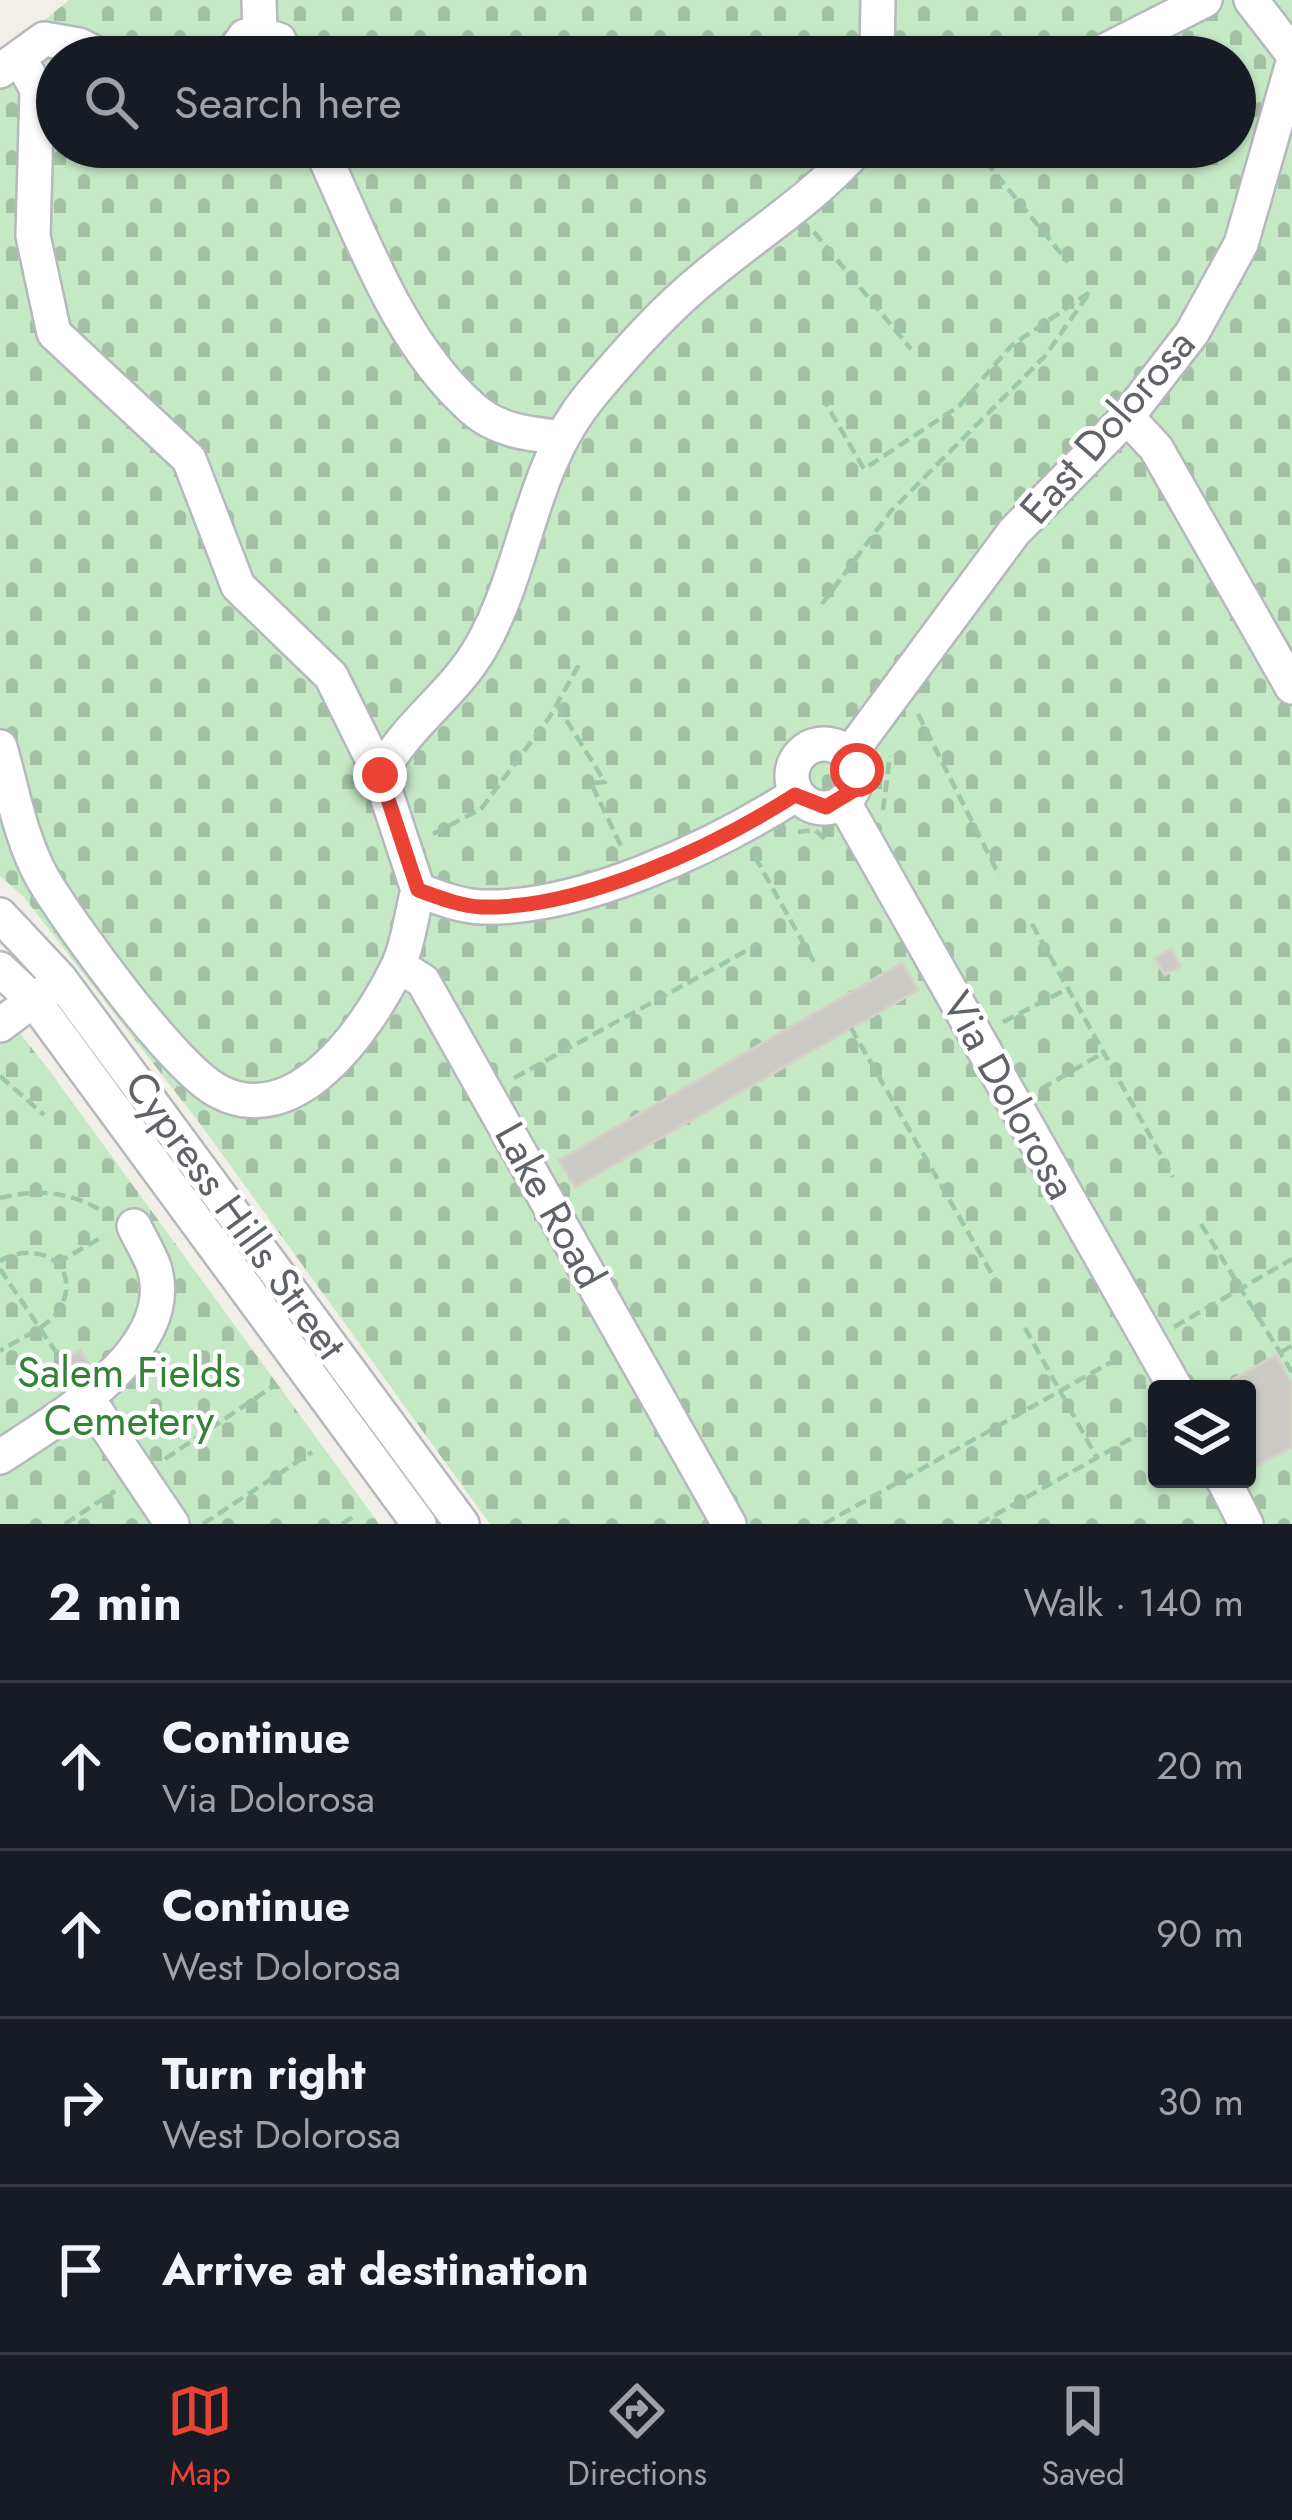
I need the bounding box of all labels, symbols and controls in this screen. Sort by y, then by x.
search box [36,36,1256,168]
icon: search [78,69,144,135]
text: Search here [174,70,402,135]
street label: East Dolorosa [1005,315,1209,537]
route start [830,743,884,797]
route end [353,748,407,802]
street label: Via Dolorosa [927,980,1092,1210]
street label: Cypress Hills Street [110,1059,361,1372]
street label: Lake Road [480,1111,621,1300]
park label: Salem Fields Cemetery [17,1342,241,1451]
map controls [1148,1380,1256,1488]
button: layers [1148,1380,1256,1488]
text: 2 min [48,1565,182,1639]
text: Walk · 140 m [1023,1574,1244,1631]
text: Continue [162,1705,350,1770]
icon: ahead [48,1733,114,1799]
text: 20 m [1156,1737,1244,1794]
text: Via Dolorosa [162,1770,375,1827]
text: Continue [162,1873,350,1938]
icon: ahead [48,1901,114,1967]
text: 90 m [1156,1905,1244,1962]
text: West Dolorosa [162,1938,401,1995]
text: Turn right [162,2041,366,2106]
icon: right [48,2069,114,2135]
text: 30 m [1157,2073,1244,2130]
text: West Dolorosa [162,2106,401,2163]
icon: arrive [48,2237,114,2303]
text: Arrive at destination [162,2237,589,2302]
tab: Map [167,2378,233,2497]
tab: Directions [567,2378,707,2497]
tab: Saved [1041,2378,1125,2497]

